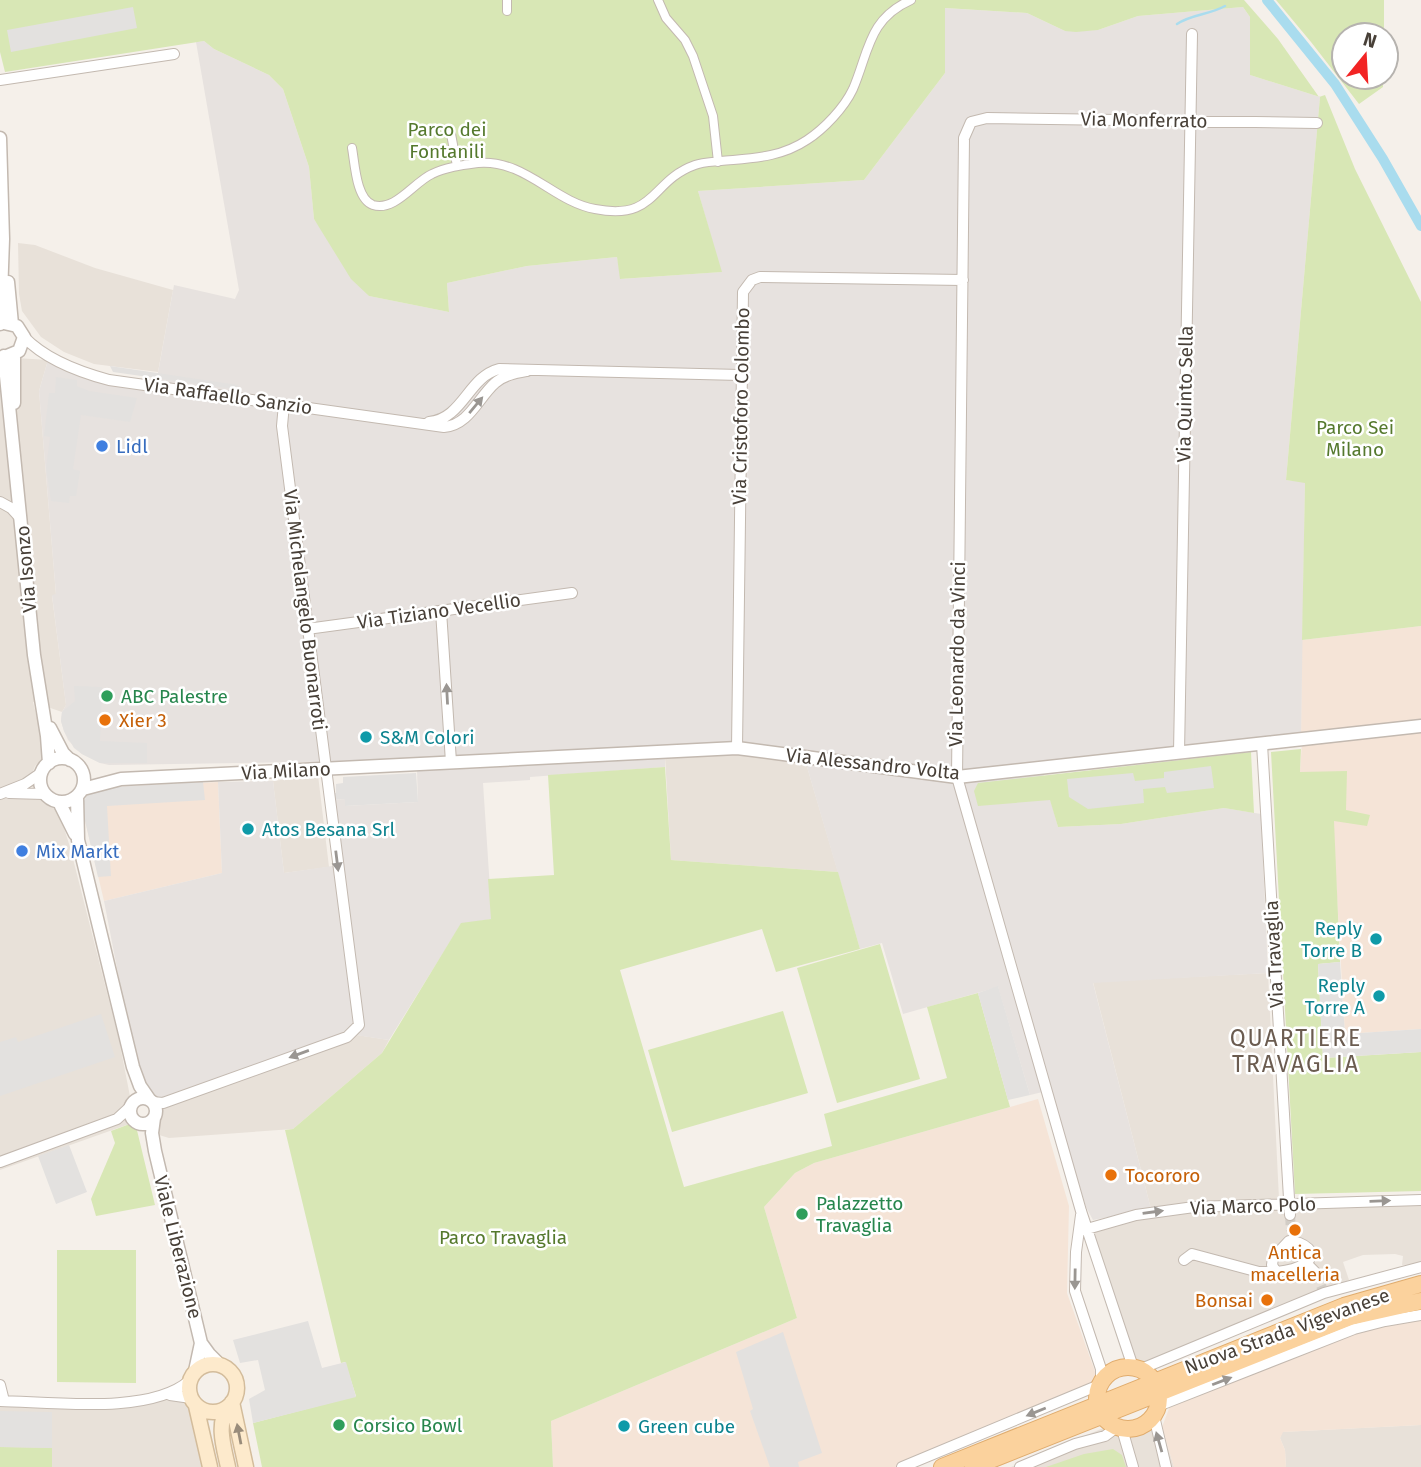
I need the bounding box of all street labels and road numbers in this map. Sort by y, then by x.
street label: Via Monferrato [1080,107,1208,133]
street label: Via Cristoforo Colombo [728,307,754,505]
street label: Via Quinto Sella [1172,325,1198,463]
street label: Via Raffaello Sanzio [142,373,314,419]
street label: Via Michelangelo Buonarroti [279,488,331,732]
street label: Via Isonzo [11,525,41,613]
street label: Via Leonardo da Vinci [944,561,970,747]
street label: Via Tiziano Vecellio [356,588,522,634]
street label: Via Alessandro Volta [785,743,961,785]
street label: Via Milano [241,757,331,785]
street label: Via Travaglia [1260,900,1288,1008]
street label: Viale Liberazione [149,1173,207,1321]
street label: Via Marco Polo [1190,1192,1316,1220]
street label: Nuova Strada Vigevanese [1181,1283,1393,1379]

